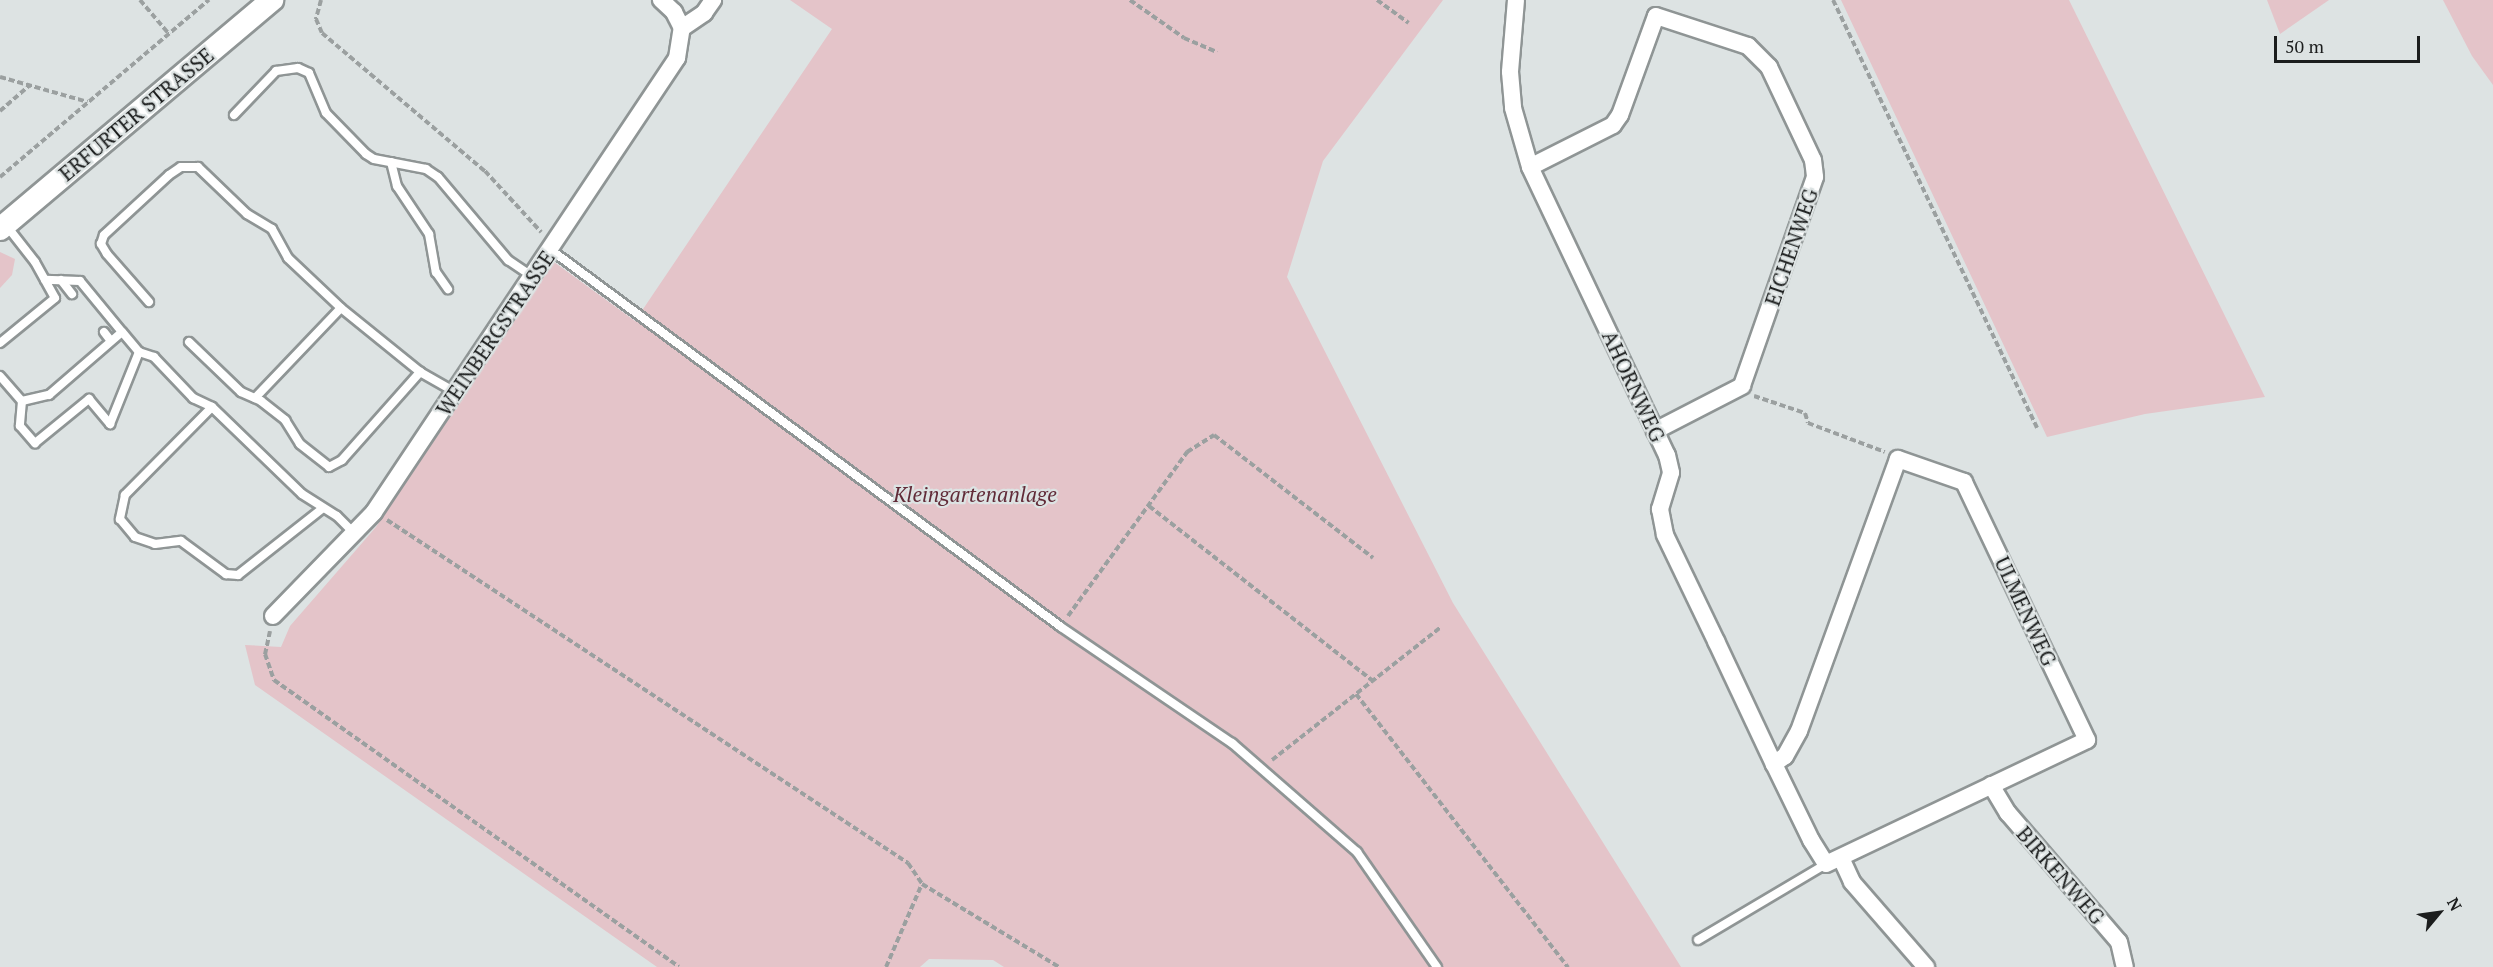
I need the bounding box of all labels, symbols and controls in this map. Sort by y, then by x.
scale bar [2277,24,2422,62]
text: 50 m [2285,34,2324,58]
street label: ERFURTER STRASSE [54,42,218,186]
street label: EICHENWEG [1759,185,1823,309]
street label: WEINBERGSTRASSE [430,246,560,420]
street label: AHORNWEG [1597,326,1671,446]
park label: Kleingartenanlage [893,481,1057,507]
street label: ULMENWEG [1990,552,2062,670]
street label: BIRKENWEG [2012,821,2110,929]
north arrow [2409,883,2469,943]
text: N [2442,894,2467,915]

